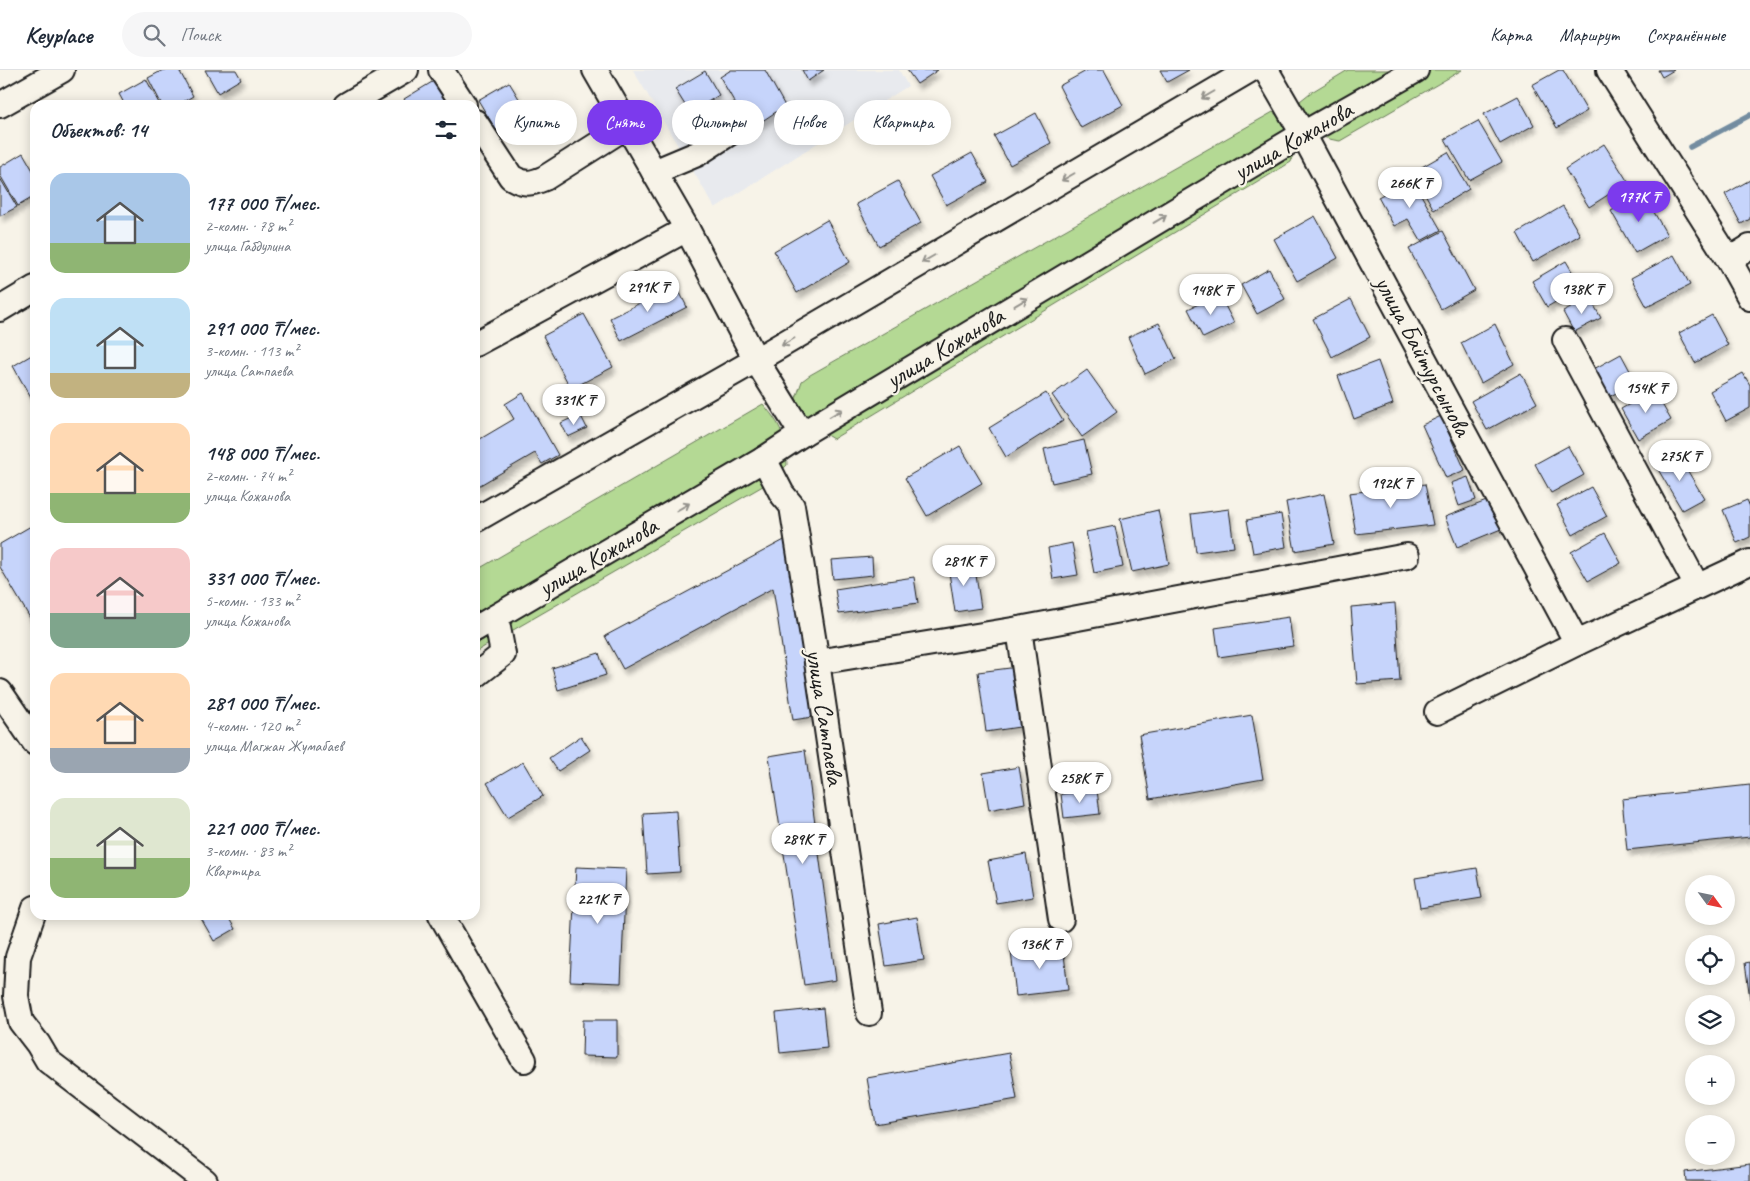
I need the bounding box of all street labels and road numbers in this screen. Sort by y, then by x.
street label: улица Кожанова [1226,93,1360,189]
street label: улица Байтурсынова [1366,269,1480,443]
street label: улица Кожанова [878,299,1012,397]
street label: улица Кожанова [531,509,665,605]
street label: улица Сатпаева [798,645,852,789]

